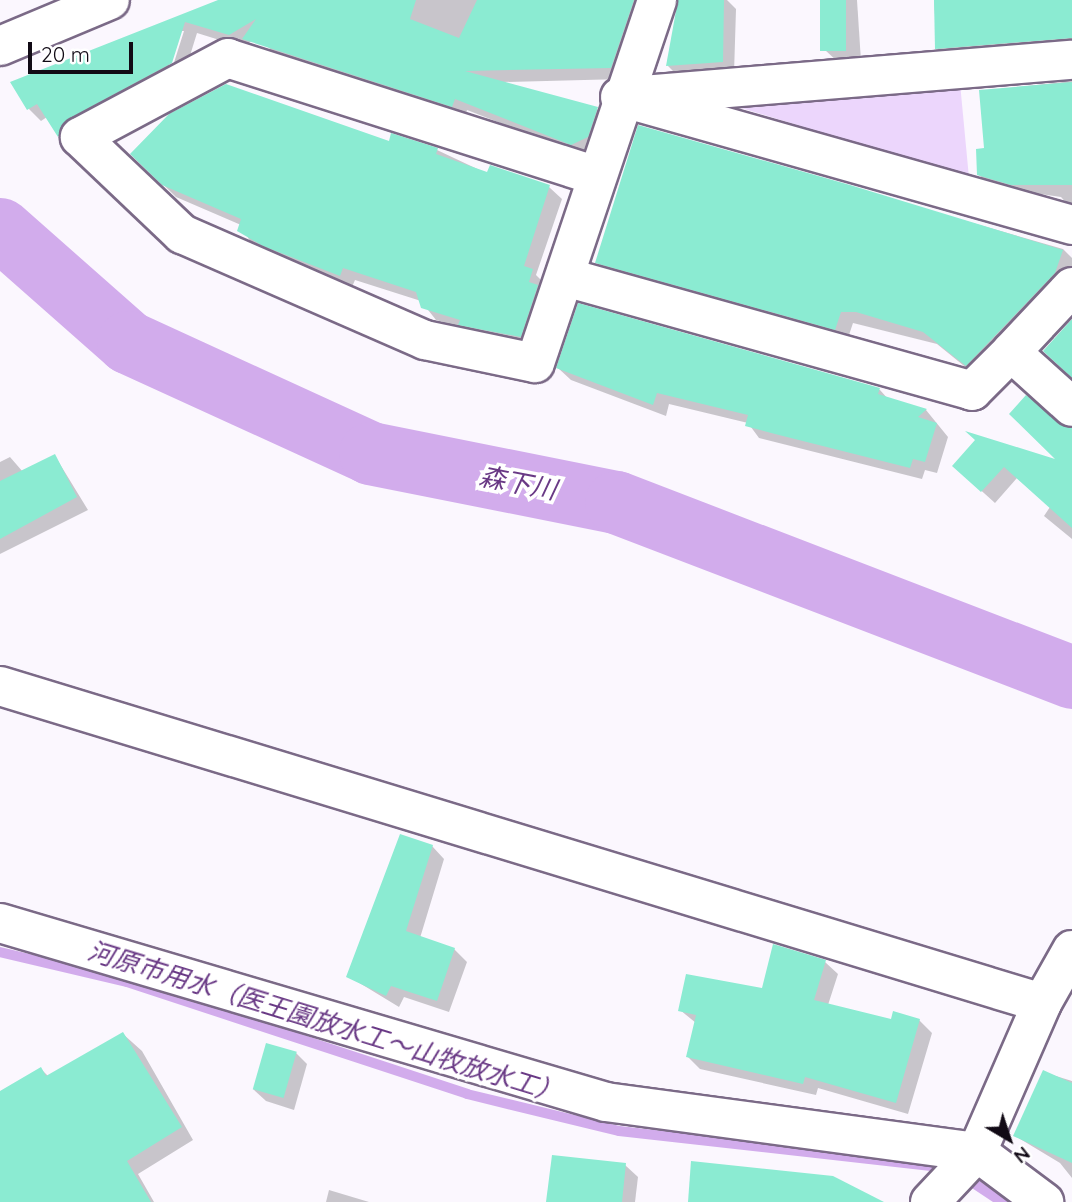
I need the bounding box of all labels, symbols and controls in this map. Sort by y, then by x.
scale bar [32,28,136,72]
text: 20 m [41,41,90,67]
water label: 森下川 [477,460,559,506]
water label: 河原市用水（医王園放水工～山牧放水工） [84,935,566,1109]
north arrow [974,1104,1044,1174]
text: N [1009,1142,1035,1169]

